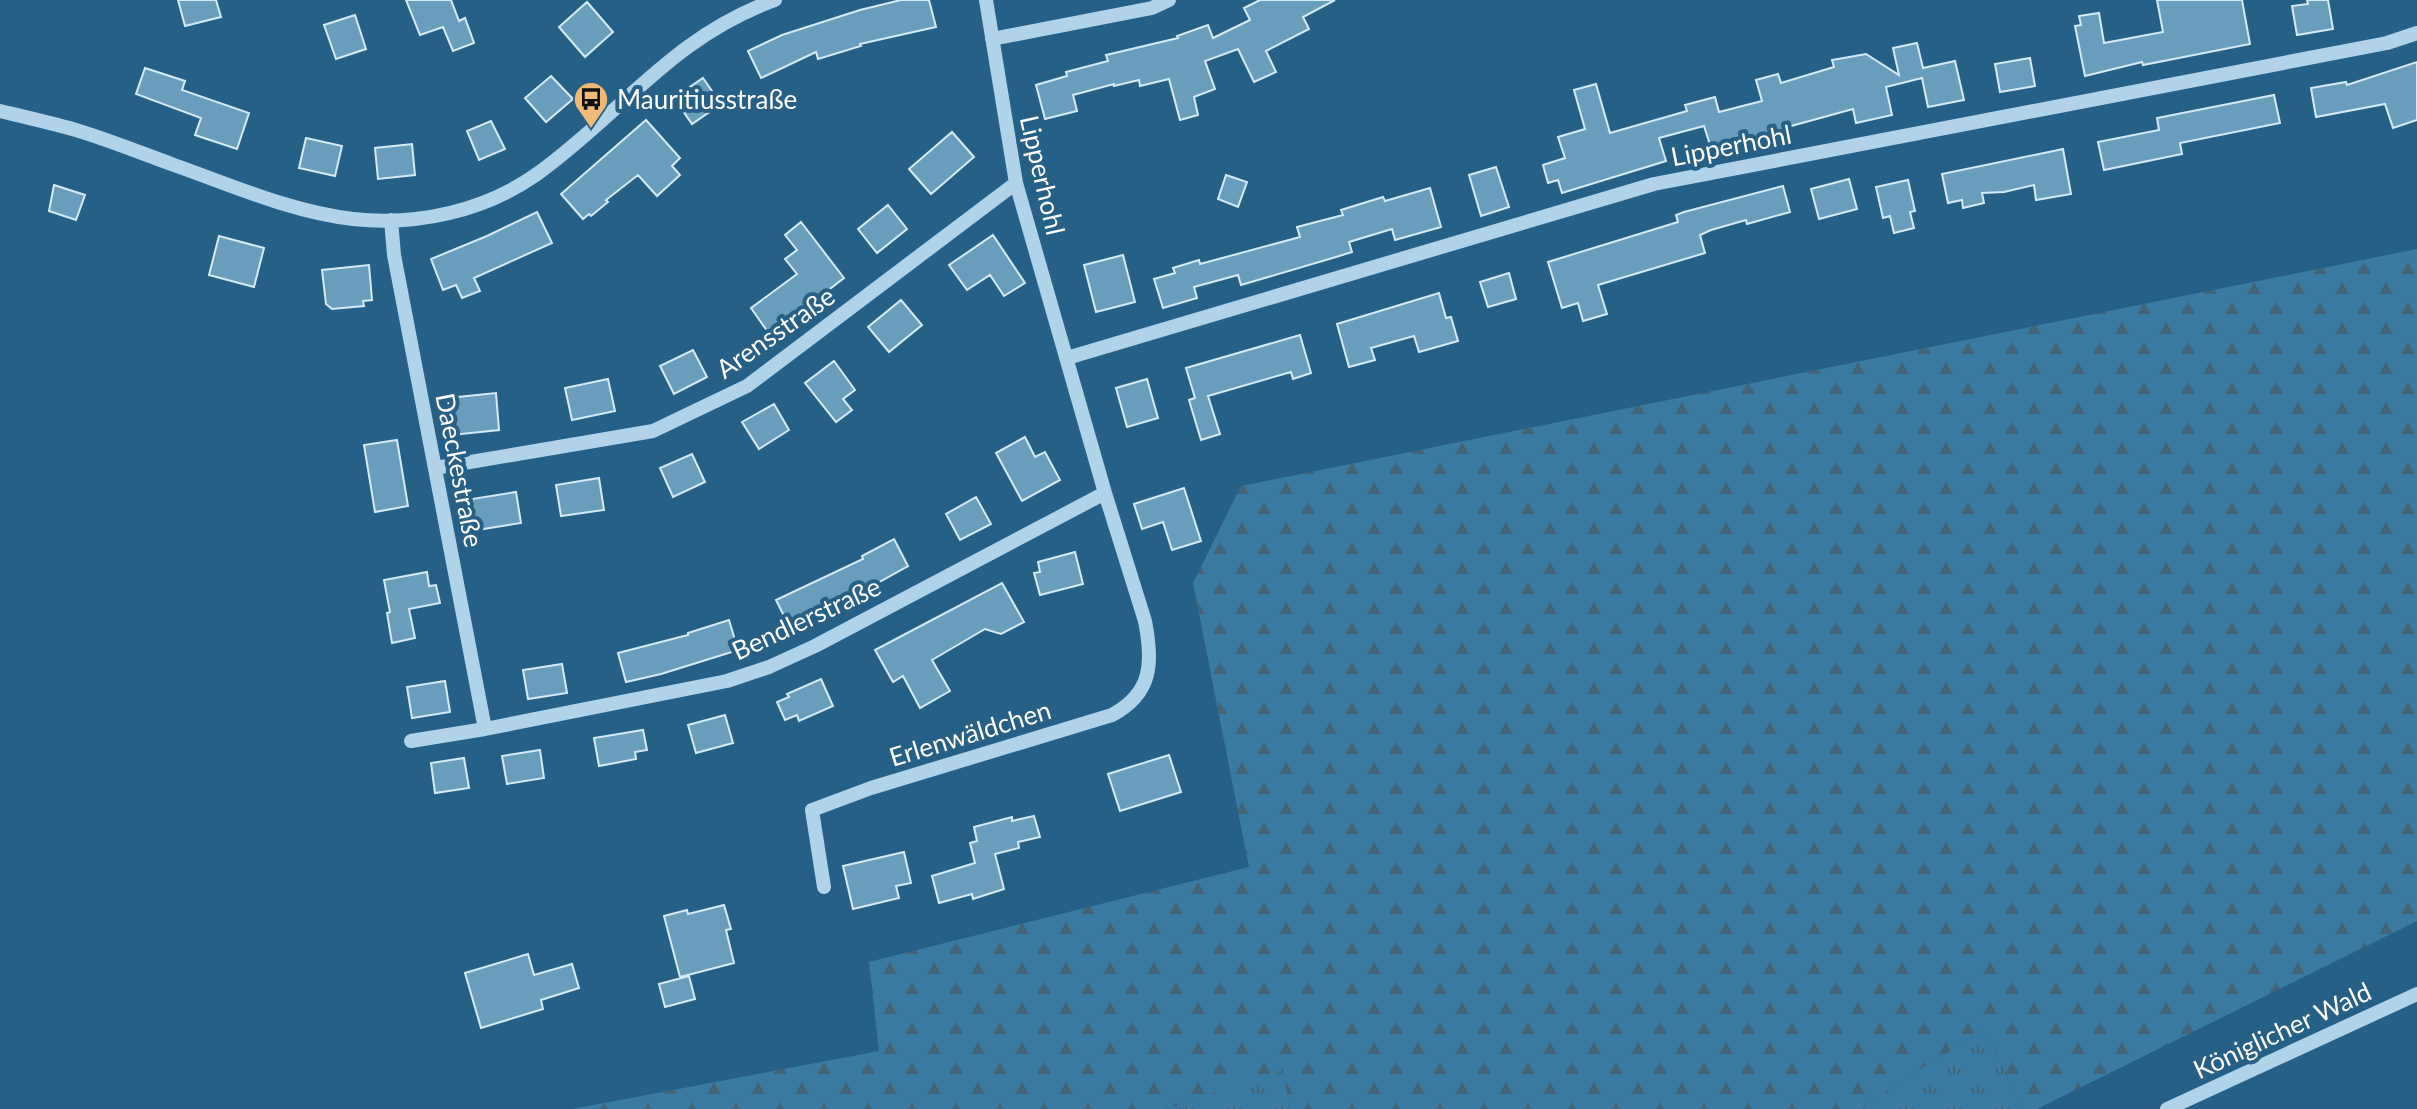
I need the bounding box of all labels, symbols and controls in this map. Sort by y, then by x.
bus stop icon: Mauritiusstraße [572,80,610,130]
place label: Mauritiusstraße [617,83,797,115]
street label: Lipperhohl [1014,112,1072,238]
street label: Lipperhohl [1668,118,1794,172]
street label: Arensstraße [709,279,841,385]
street label: Daeckestraße [429,390,491,550]
street label: Bendlerstraße [727,570,885,666]
street label: Erlenwäldchen [885,693,1055,773]
street label: Königlicher Wald [2188,975,2376,1085]

